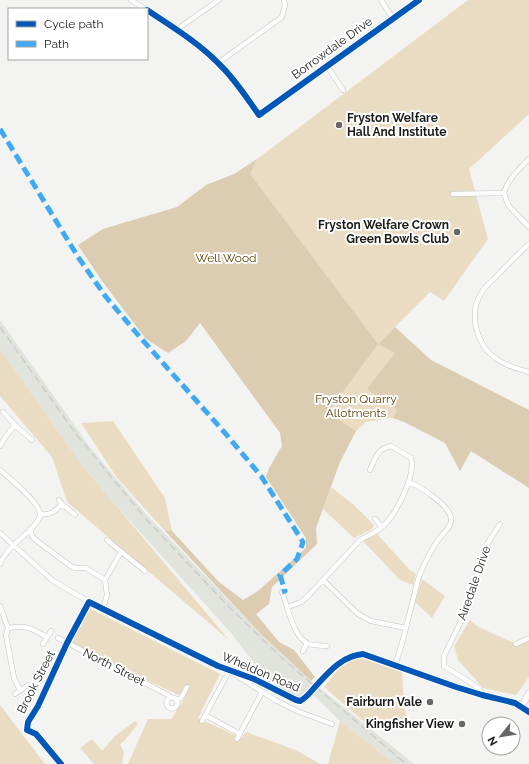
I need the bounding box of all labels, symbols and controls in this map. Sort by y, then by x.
legend [8,8,148,60]
street label: Borrowdale Drive [289,14,375,82]
text: Cycle path [44,17,103,31]
text: Path [44,37,69,51]
place label: Fryston Welfare Hall And Institute [347,111,446,139]
marker: Fryston Welfare Hall And Institute [334,120,344,130]
place label: Fryston Welfare Crown Green Bowls Club [318,218,449,246]
marker: Fryston Welfare Crown Green Bowls Club [452,227,462,237]
park label: Well Wood [195,251,257,265]
park label: Fryston Quarry Allotments [315,392,397,420]
street label: Airedale Drive [455,544,493,622]
street label: North Street [81,645,147,689]
street label: Brook Street [14,648,58,716]
street label: Wheldon Road [220,649,302,695]
place label: Fairburn Vale [346,695,422,709]
marker: Fairburn Vale [425,697,435,707]
north arrow [481,716,521,756]
place label: Kingfisher View [366,717,455,731]
marker: Kingfisher View [457,719,467,729]
text: N [485,734,501,748]

